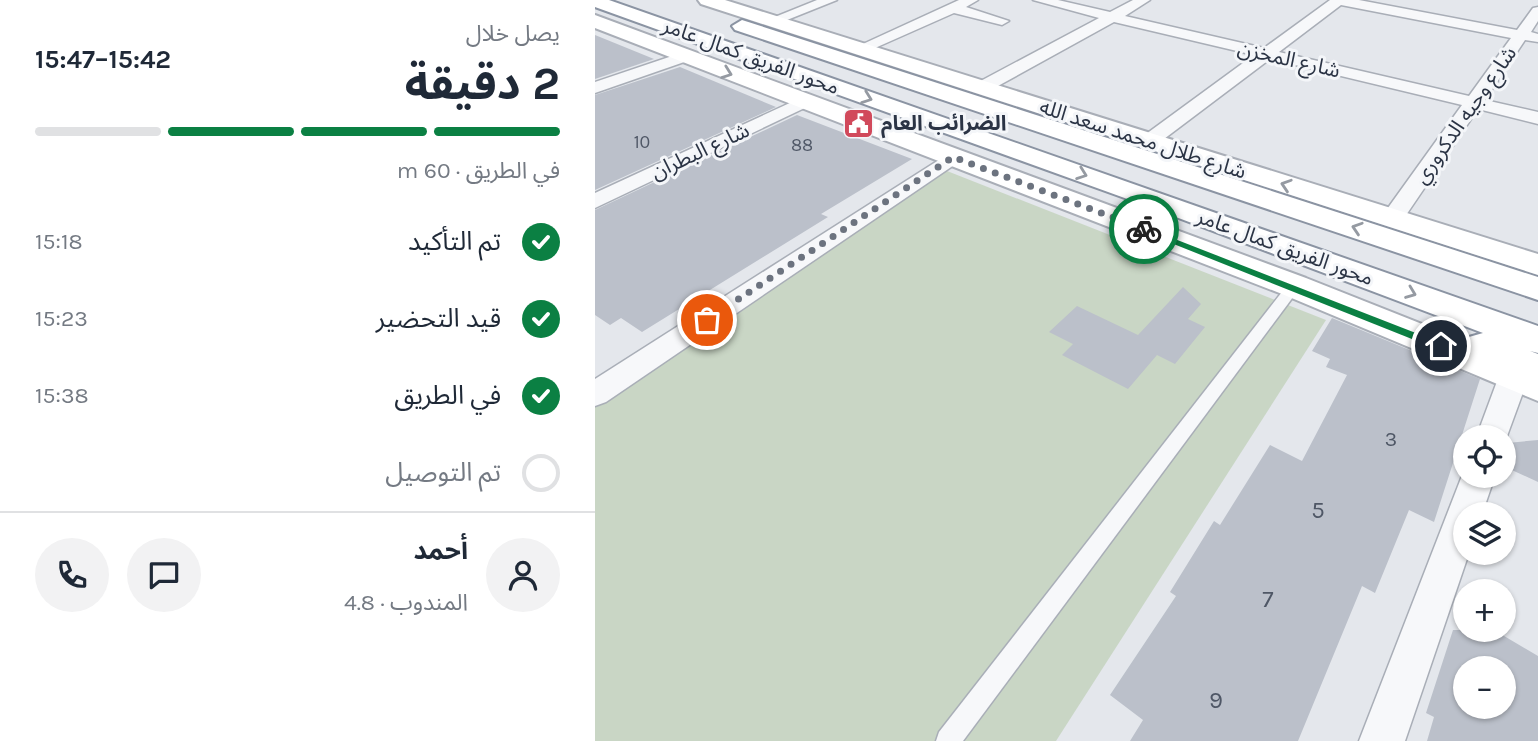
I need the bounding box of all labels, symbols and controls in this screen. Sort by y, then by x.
street label: محور الفريق كمال عامر [658,13,843,100]
text: يصل خلال [466,20,560,47]
street label: شارع المخزن [1235,36,1343,85]
street label: شارع وجيه الدكروري [1409,42,1525,191]
text: 15:42–15:47 [35,44,171,75]
text: 2 دقيقة [405,57,560,111]
one-way arrow [721,64,733,78]
one-way arrow [861,90,873,104]
street label: شارع طلال محمد سعد الله [1036,94,1249,187]
public building icon: الضرائب العام [841,106,875,140]
place label: الضرائب العام [881,111,1006,139]
street label: شارع البطران [647,118,754,187]
house number: 10 [634,131,650,153]
house number: 88 [791,134,813,156]
text: في الطريق · 60 m [397,157,560,184]
one-way arrow [1075,166,1087,180]
one-way arrow [1281,179,1293,193]
courier [1109,194,1179,264]
street label: محور الفريق كمال عامر [1192,204,1377,291]
icon: bike [1125,210,1163,248]
one-way arrow [1352,222,1364,236]
icon: check [522,223,560,261]
text: تم التأكيد [408,226,501,257]
text: 15:18 [35,228,83,255]
one-way arrow [1404,284,1416,298]
pin [677,290,737,350]
icon: check [522,300,560,338]
icon: bag [688,301,726,339]
text: قيد التحضير [376,303,501,334]
text: 15:23 [35,305,88,332]
pin [1411,316,1471,376]
icon: home [1422,327,1460,365]
icon: check [522,377,560,415]
text: في الطريق [394,380,501,411]
text: 15:38 [35,382,89,409]
map controls [1453,425,1516,719]
button: locate [1453,425,1516,488]
house number: 3 [1385,427,1397,451]
text: تم التوصيل [385,457,501,488]
house number: 5 [1311,496,1325,524]
button: layers [1453,502,1516,565]
text: أحمد [414,535,468,566]
button: phone [35,538,109,612]
button: chat [127,538,201,612]
button: person [486,538,560,612]
button: + [1453,579,1516,642]
house number: 7 [1262,585,1274,613]
text: المندوب · 4.8 [344,589,468,616]
button: − [1453,656,1516,719]
house number: 9 [1209,686,1223,714]

